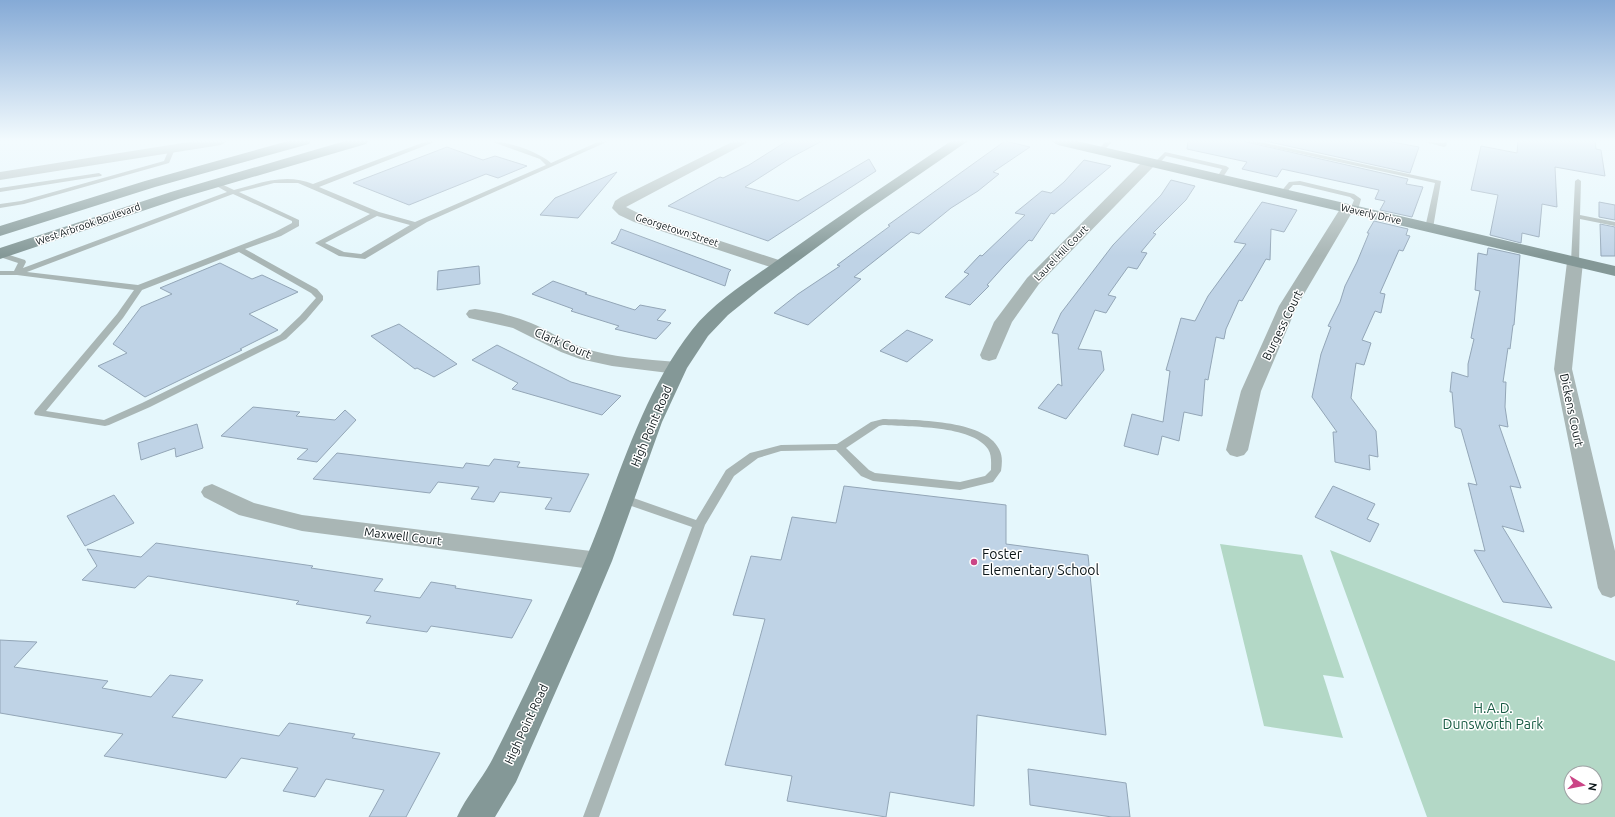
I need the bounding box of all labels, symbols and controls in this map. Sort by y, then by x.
street label: West Arbrook Boulevard [34,201,142,247]
street label: Waverly Drive [1340,202,1402,226]
street label: Georgetown Street [634,211,720,249]
street label: Laurel Hill Court [1032,223,1090,283]
street label: Burgess Court [1259,288,1305,362]
street label: Clark Court [533,325,594,361]
street label: Dickens Court [1558,372,1586,448]
street label: High Point Road [628,384,674,468]
street label: Maxwell Court [363,525,443,547]
place label: Foster Elementary School [982,546,1100,578]
marker: Foster Elementary School [969,557,979,567]
street label: High Point Road [502,682,550,766]
park label: H.A.D. Dunsworth Park [1443,700,1543,732]
north arrow [1563,765,1603,805]
text: N [1586,782,1599,792]

